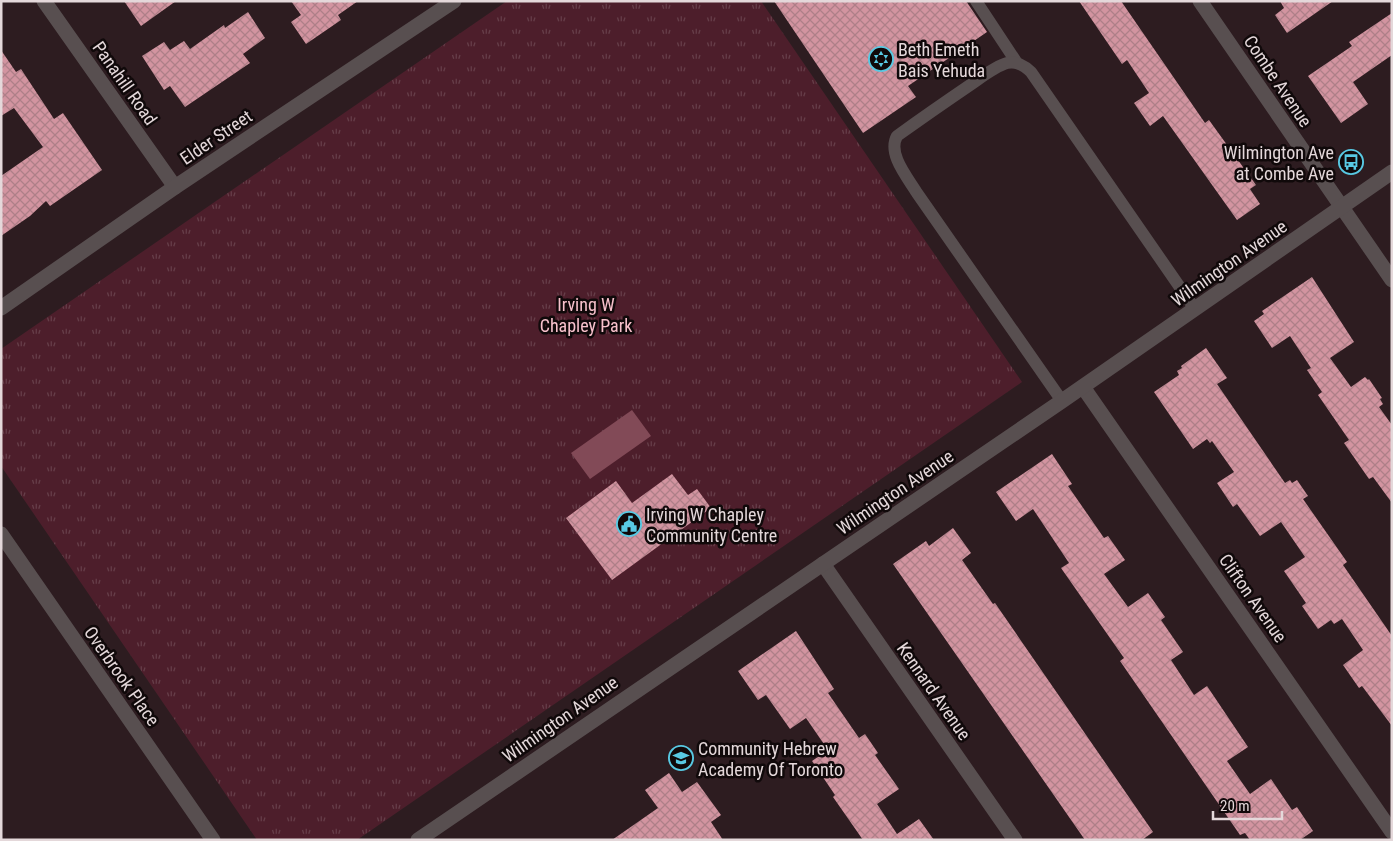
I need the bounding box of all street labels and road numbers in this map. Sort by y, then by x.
street label: Combe Avenue [1240,31,1316,131]
street label: Panahill Road [89,37,161,129]
street label: Elder Street [176,105,256,169]
street label: Wilmington Avenue [1167,215,1291,311]
street label: Wilmington Avenue [833,445,957,539]
street label: Clifton Avenue [1215,550,1291,646]
street label: Overbrook Place [80,622,164,730]
street label: Kennard Avenue [893,638,975,744]
street label: Wilmington Avenue [498,671,622,767]

